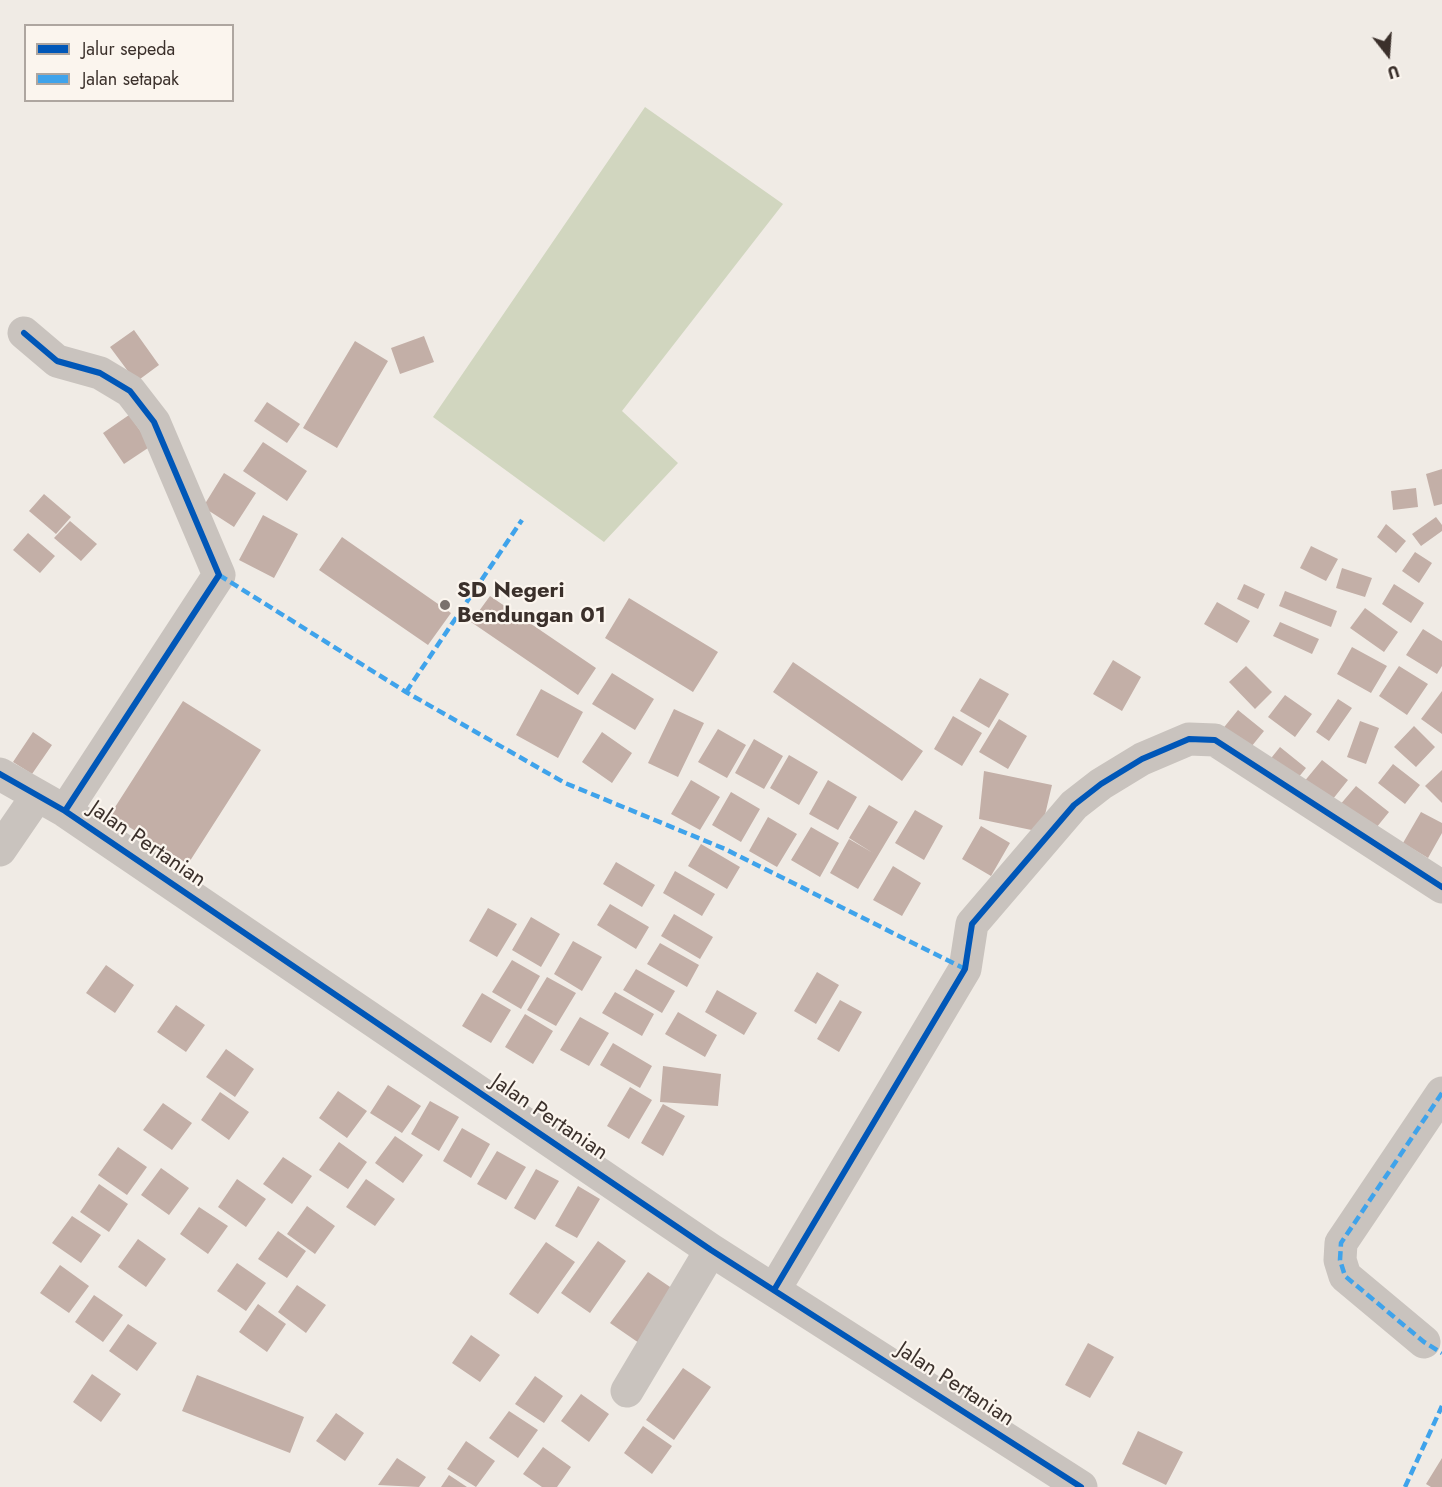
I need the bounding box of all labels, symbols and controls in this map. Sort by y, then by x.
legend [24,24,234,102]
north arrow [1358,24,1418,84]
text: Jalur sepeda [82,36,175,62]
text: U [1385,59,1402,84]
text: Jalan setapak [82,66,179,92]
place label: SD Negeri Bendungan 01 [457,579,606,630]
marker: SD Negeri Bendungan 01 [438,598,452,612]
street label: Jalan Pertanian [84,796,210,894]
street label: Jalan Pertanian [486,1069,612,1167]
street label: Jalan Pertanian [891,1337,1019,1433]

